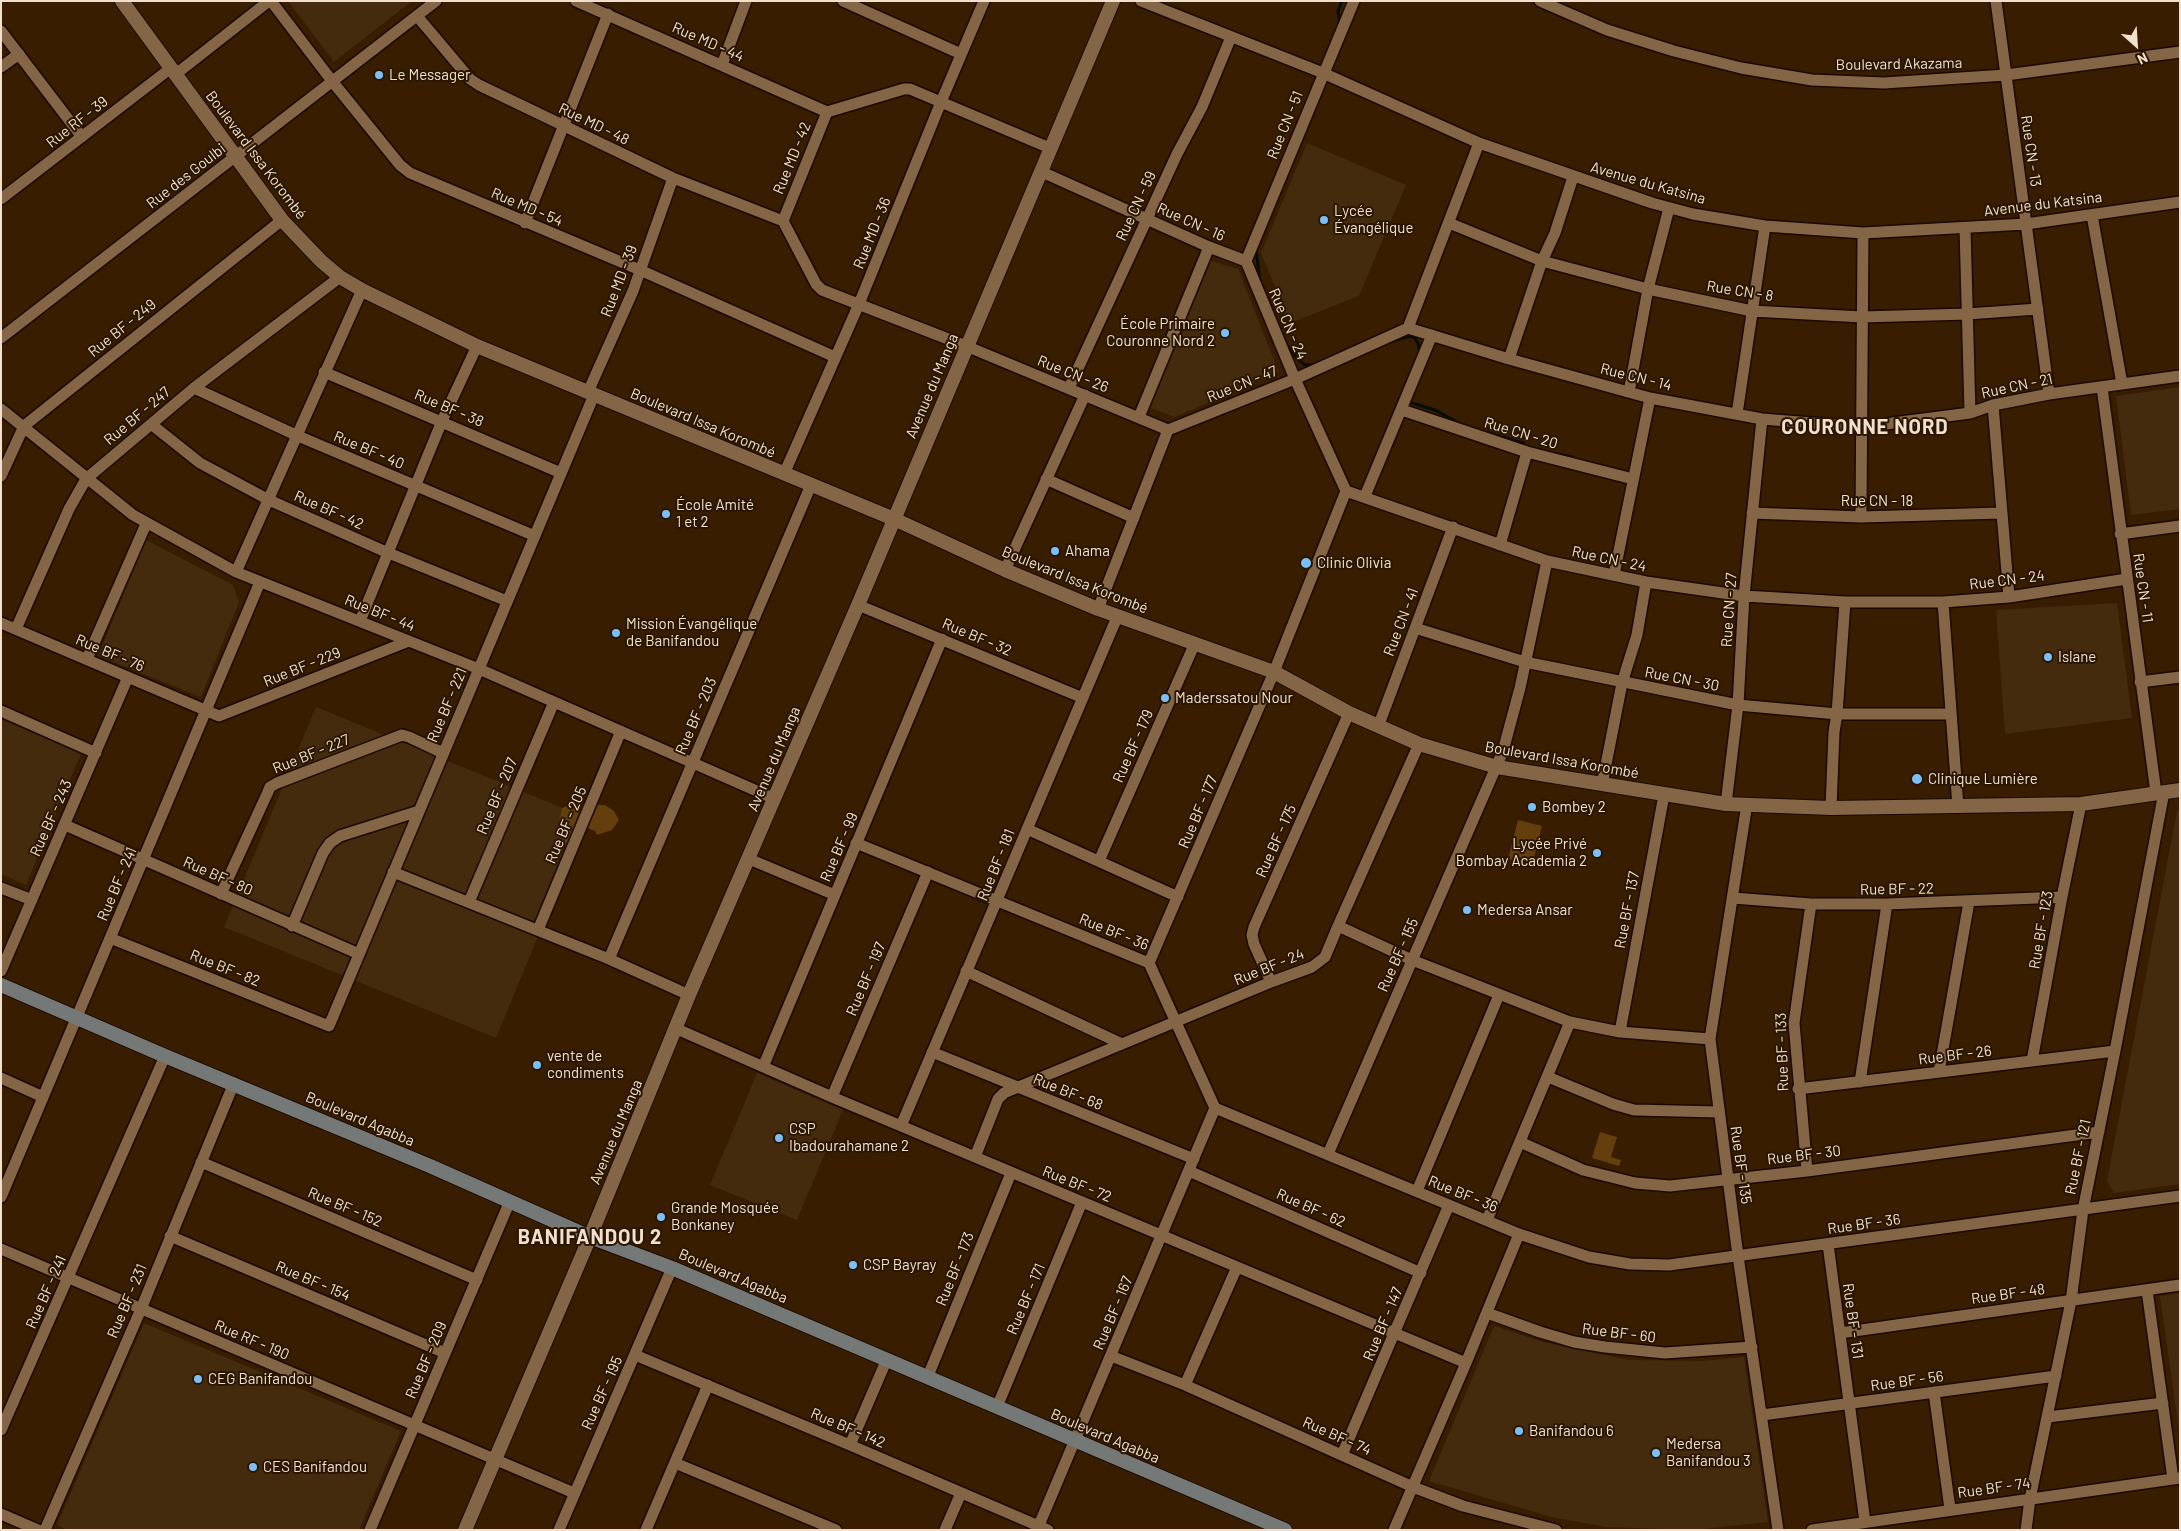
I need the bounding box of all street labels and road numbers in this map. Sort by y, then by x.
street label: Rue MD - 44 [669,18,747,66]
street label: Boulevard Akazama [1836,54,1962,74]
street label: Boulevard Issa Korombé [202,87,310,223]
street label: Rue CN - 51 [1263,88,1307,162]
street label: Rue RF - 39 [43,92,111,152]
street label: Rue MD - 48 [556,99,632,149]
street label: Rue CN - 13 [2017,114,2045,188]
street label: Rue MD - 42 [769,119,815,197]
street label: Rue des Goulbi [143,140,229,212]
street label: Avenue du Katsina [1588,158,1708,208]
street label: Rue CN - 59 [1112,168,1160,244]
street label: Rue MD - 54 [488,184,566,230]
street label: Avenue du Katsina [1983,188,2103,220]
street label: Rue MD - 36 [850,195,894,271]
street label: Rue CN - 16 [1154,199,1228,245]
street label: Rue MD - 39 [597,242,641,320]
street label: Rue CN - 8 [1705,277,1775,305]
street label: Rue CN - 24 [1265,286,1311,362]
street label: Rue BF - 249 [84,295,160,361]
street label: Avenue du Manga [902,331,962,441]
street label: Rue CN - 26 [1035,352,1111,396]
street label: Rue CN - 14 [1598,359,1674,395]
street label: Rue CN - 47 [1204,362,1280,406]
street label: Rue CN - 21 [1980,370,2054,402]
street label: Rue BF - 247 [100,383,174,449]
street label: Boulevard Issa Korombé [628,384,778,462]
street label: Rue BF - 38 [412,385,486,431]
street label: Rue CN - 20 [1482,413,1560,453]
street label: Rue BF - 40 [331,427,407,473]
street label: Rue BF - 42 [291,487,367,533]
street label: Rue CN - 18 [1841,492,1913,510]
street label: Boulevard Issa Korombé [999,542,1151,618]
street label: Rue CN - 24 [1570,542,1648,576]
street label: Rue CN - 11 [2129,552,2157,624]
street label: Rue CN - 24 [1968,566,2046,594]
street label: Rue CN - 27 [1717,572,1741,648]
street label: Rue CN - 41 [1380,585,1422,659]
street label: Rue BF - 44 [342,591,418,635]
street label: Rue BF - 32 [940,614,1014,660]
street label: Rue BF - 76 [73,630,147,676]
street label: Rue BF - 229 [261,643,343,691]
street label: Rue CN - 30 [1643,663,1721,695]
street label: Rue BF - 221 [423,665,471,745]
street label: Rue BF - 203 [672,675,720,757]
street label: Avenue du Manga [744,704,804,814]
street label: Rue BF - 179 [1109,707,1157,785]
street label: Rue BF - 227 [270,730,352,778]
street label: Boulevard Issa Korombé [1484,738,1640,782]
street label: Rue BF - 207 [473,755,521,837]
street label: Rue BF - 177 [1175,773,1221,851]
street label: Rue BF - 243 [26,777,76,859]
street label: Rue BF - 205 [542,784,590,866]
street label: Rue BF - 175 [1252,802,1300,880]
street label: Rue BF - 99 [816,810,862,884]
street label: Rue BF - 181 [973,826,1019,904]
street label: Rue BF - 241 [93,844,141,924]
street label: Rue BF - 80 [180,853,256,899]
street label: Rue BF - 137 [1611,870,1643,950]
street label: Rue BF - 22 [1860,879,1934,899]
street label: Rue BF - 123 [2025,890,2057,970]
street label: Rue BF - 36 [1077,910,1151,954]
street label: Rue BF - 155 [1374,915,1422,995]
street label: Rue BF - 197 [842,939,890,1019]
street label: Rue BF - 24 [1231,945,1307,989]
street label: Rue BF - 82 [187,946,263,990]
street label: Rue BF - 133 [1772,1012,1792,1092]
street label: Rue BF - 26 [1917,1042,1993,1068]
street label: Rue BF - 68 [1031,1070,1105,1114]
street label: Avenue du Manga [586,1077,646,1187]
street label: Boulevard Agabba [303,1088,417,1150]
street label: Rue BF - 121 [2061,1118,2095,1196]
street label: Rue BF - 135 [1727,1125,1755,1205]
street label: Rue BF - 30 [1766,1142,1842,1168]
street label: Rue BF - 72 [1040,1162,1114,1206]
street label: Rue BF - 36 [1426,1172,1500,1216]
street label: Rue BF - 152 [305,1183,385,1231]
street label: Rue BF - 62 [1274,1185,1348,1231]
street label: Rue BF - 36 [1826,1210,1902,1238]
street label: Rue BF - 173 [932,1229,978,1309]
street label: Boulevard Agabba [676,1245,790,1307]
street label: Rue BF - 241 [22,1253,70,1331]
street label: Rue BF - 154 [273,1257,353,1305]
street label: Rue BF - 231 [103,1261,151,1341]
street label: Rue BF - 171 [1003,1261,1049,1337]
street label: Rue BF - 167 [1089,1274,1137,1352]
street label: Rue BF - 48 [1970,1280,2046,1308]
street label: Rue BF - 131 [1839,1282,1867,1360]
street label: Rue BF - 147 [1359,1284,1407,1364]
street label: Rue RF - 190 [212,1316,292,1364]
street label: Rue BF - 209 [402,1319,450,1401]
street label: Rue BF - 60 [1581,1320,1657,1346]
street label: Rue BF - 195 [578,1353,626,1433]
street label: Rue BF - 56 [1869,1367,1945,1395]
street label: Rue BF - 142 [808,1404,888,1452]
street label: Boulevard Agabba [1048,1405,1162,1467]
street label: Rue BF - 74 [1300,1413,1374,1459]
street label: Rue BF - 74 [1956,1474,2032,1502]

